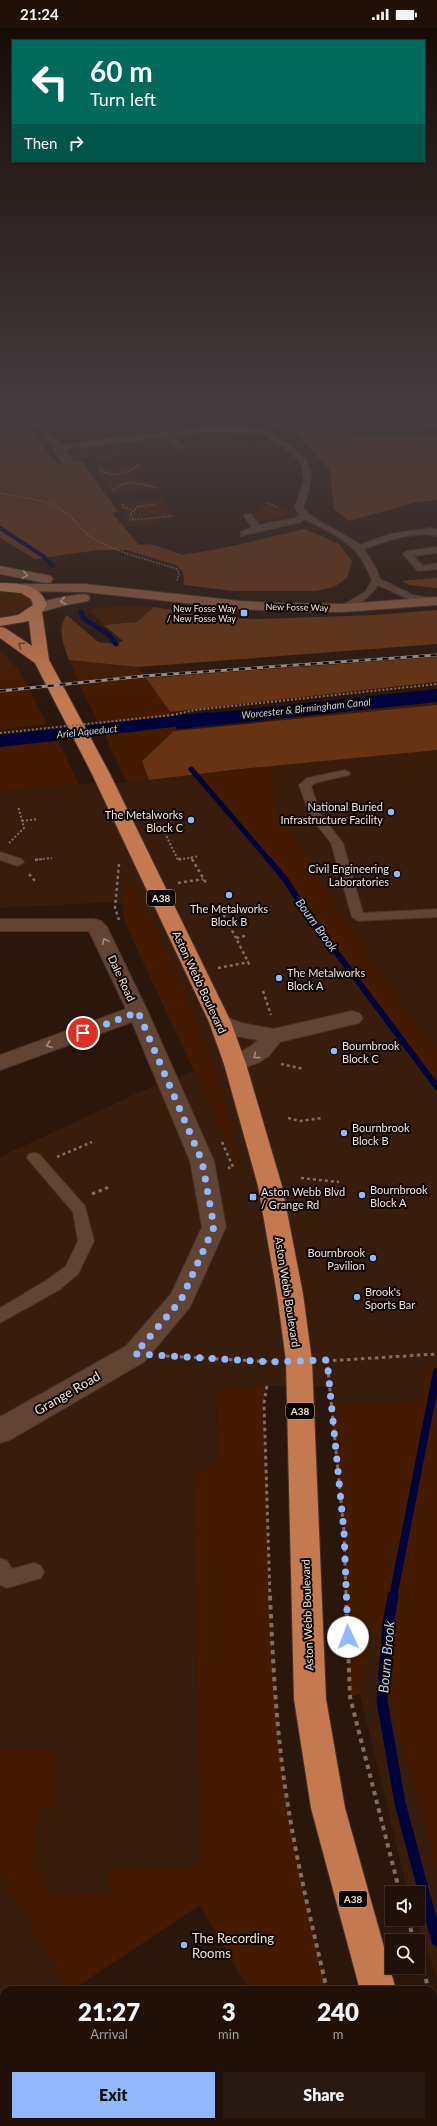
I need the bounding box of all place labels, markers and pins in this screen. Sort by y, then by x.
place label: New Fosse Way / New Fosse Way [167,603,236,624]
marker: New Fosse Way / New Fosse Way [239,608,249,618]
place label: National Buried Infrastructure Facility [280,800,383,826]
marker: National Buried Infrastructure Facility [386,807,396,817]
place label: The Metalworks Block C [105,808,184,834]
marker: The Metalworks Block C [186,815,196,825]
place label: Civil Engineering Laboratories [308,862,389,888]
marker: Civil Engineering Laboratories [392,869,402,879]
marker: The Metalworks Block B [224,890,234,900]
place label: The Metalworks Block B [190,902,268,928]
place label: The Metalworks Block A [287,966,365,992]
marker: The Metalworks Block A [274,973,284,983]
pin [66,1016,100,1050]
place label: Bournbrook Block C [342,1039,400,1065]
marker: Bournbrook Block C [329,1046,339,1056]
place label: Bournbrook Block B [352,1121,410,1147]
marker: Bournbrook Block B [339,1128,349,1138]
place label: Bournbrook Block A [370,1183,428,1209]
place label: Aston Webb Blvd / Grange Rd [261,1185,345,1211]
marker: Bournbrook Block A [357,1190,367,1200]
marker: Aston Webb Blvd / Grange Rd [248,1192,258,1202]
place label: Bournbrook Pavilion [307,1246,365,1272]
marker: Bournbrook Pavilion [368,1253,378,1263]
place label: Brook's Sports Bar [365,1285,415,1311]
marker: Brook's Sports Bar [352,1292,362,1302]
place label: The Recording Rooms [192,1930,274,1961]
marker: The Recording Rooms [179,1940,189,1950]

